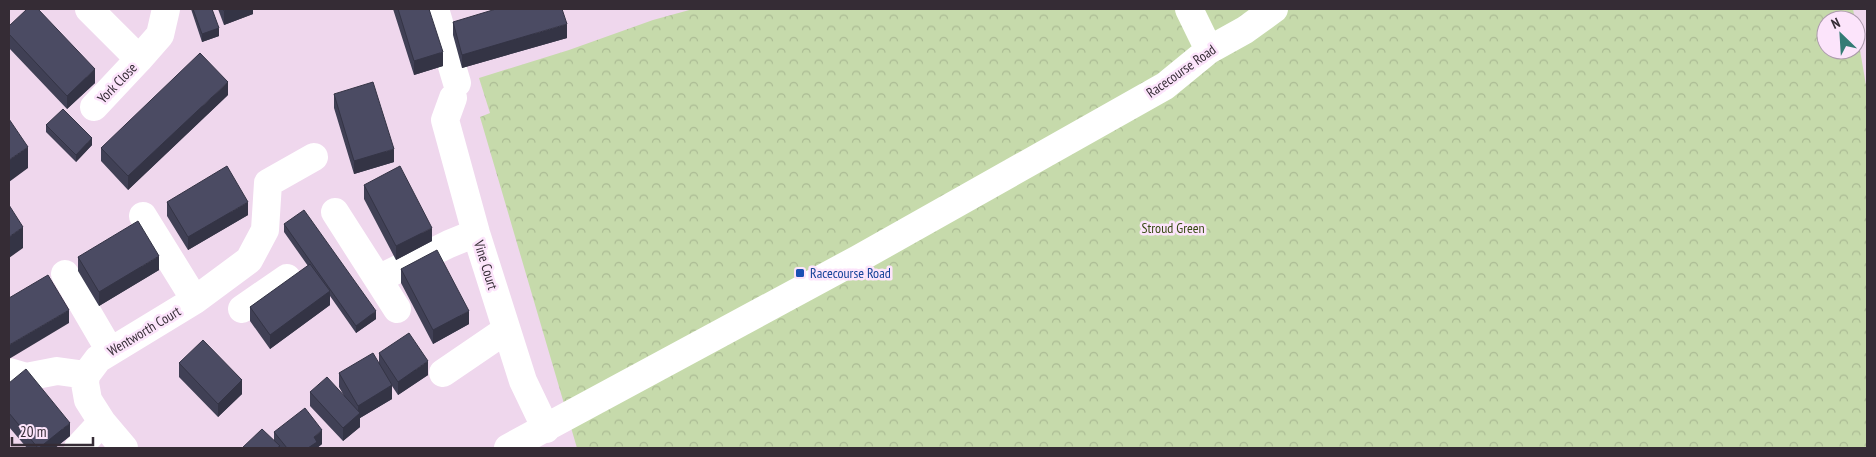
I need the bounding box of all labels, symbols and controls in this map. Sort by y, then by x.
north arrow [1816,10,1866,60]
text: N [1828,13,1843,33]
street label: Racecourse Road [1143,40,1219,102]
street label: York Close [93,59,141,107]
park label: Stroud Green [1141,219,1205,237]
street label: Vine Court [470,237,502,292]
place label: Racecourse Road [810,264,891,282]
marker: Racecourse Road [794,267,806,279]
street label: Wentworth Court [104,302,184,360]
scale bar [12,414,94,446]
text: 20 m [20,422,46,441]

